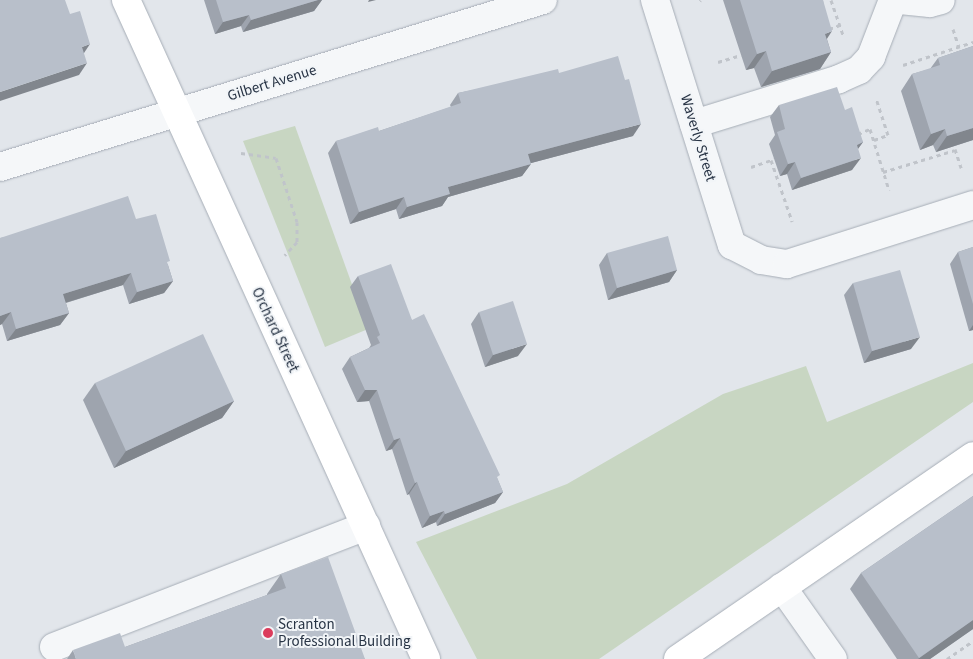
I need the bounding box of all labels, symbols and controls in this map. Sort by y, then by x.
street label: Gilbert Avenue [225,61,319,105]
street label: Waverly Street [676,92,720,184]
street label: Orchard Street [248,285,302,375]
place label: Scranton Professional Building [278,615,411,650]
marker: Scranton Professional Building [262,627,274,639]

